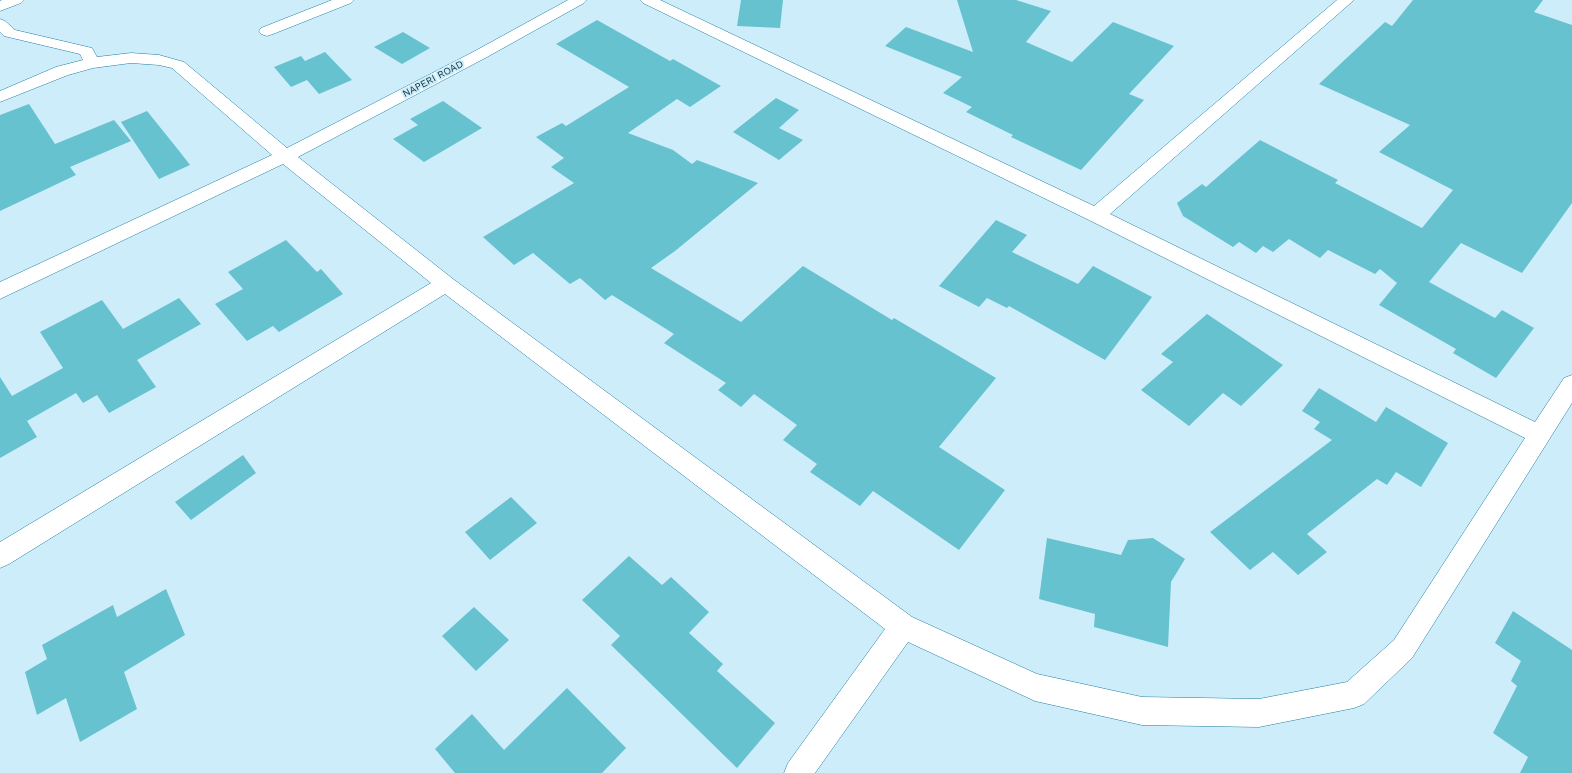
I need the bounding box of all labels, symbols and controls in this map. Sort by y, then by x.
street label: NAPERI ROAD [401,58,465,100]

